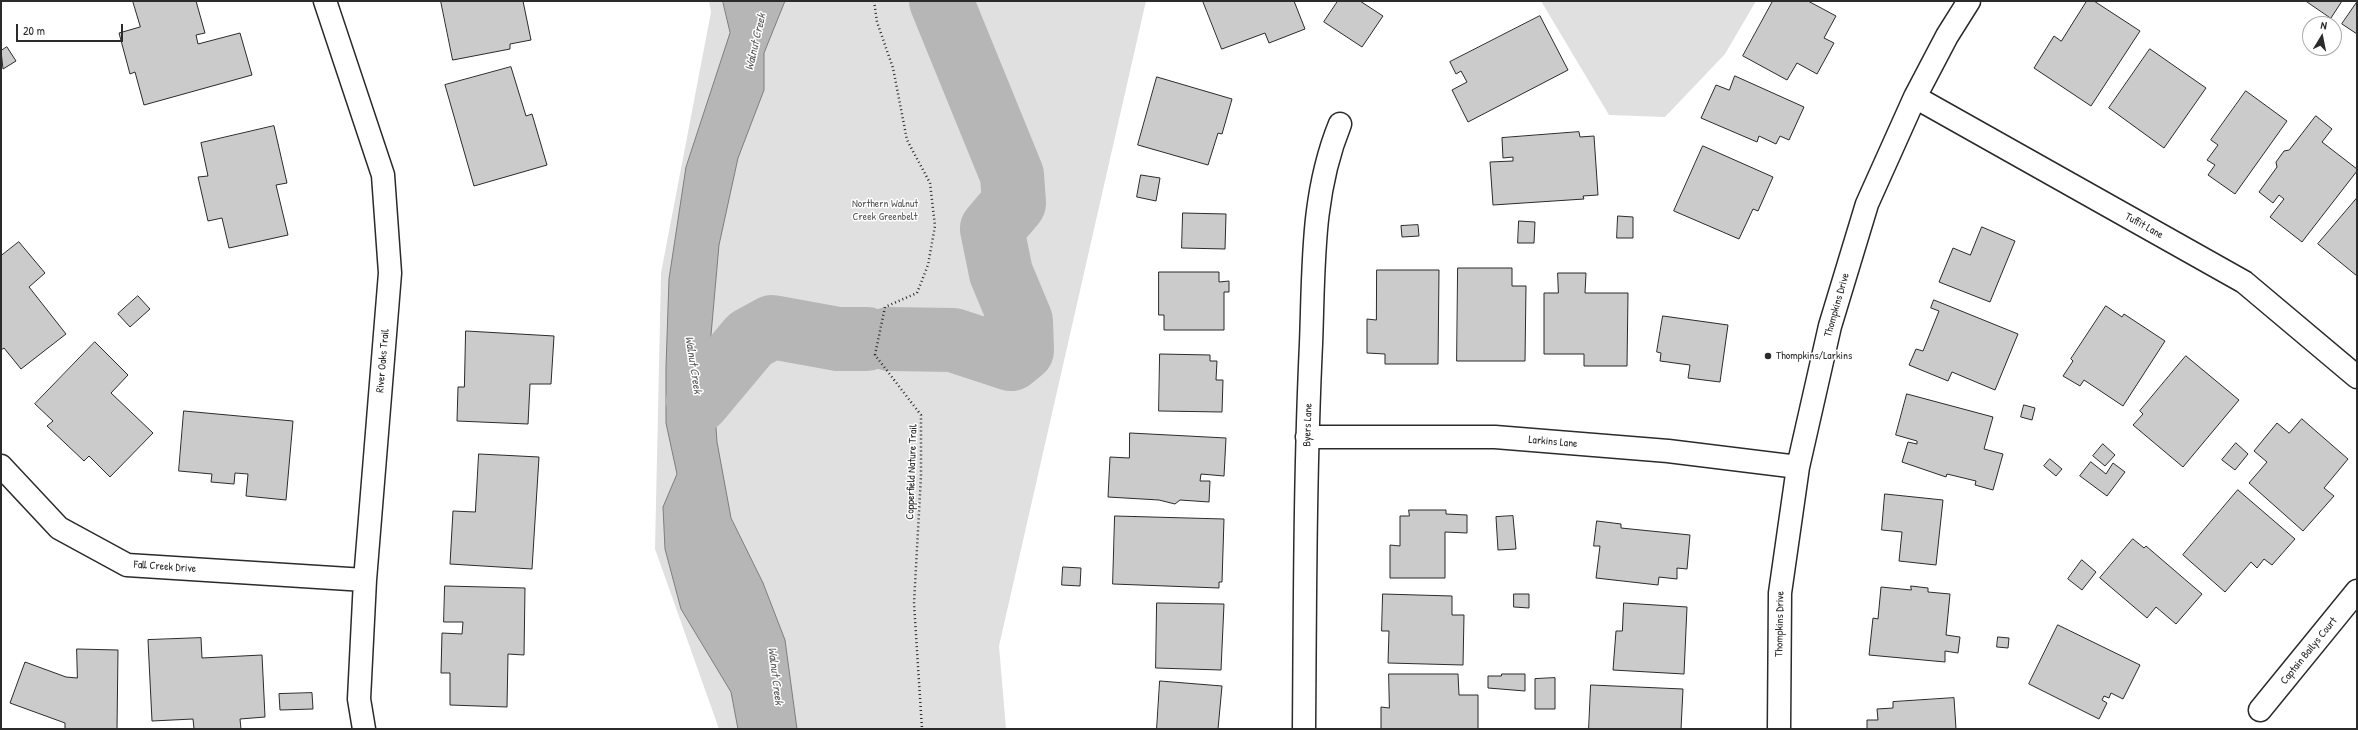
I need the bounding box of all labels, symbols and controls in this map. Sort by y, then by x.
water label: Walnut Creek [742,12,770,72]
scale bar [18,16,125,42]
north arrow [2302,16,2342,56]
text: N [2320,18,2328,33]
text: 20 m [23,22,45,39]
park label: Northern Walnut Creek Greenbelt [852,197,918,223]
street label: Tuffit Lane [2122,210,2166,242]
street label: Thompkins Drive [1822,272,1852,338]
street label: River Oaks Trail [374,329,392,393]
water label: Walnut Creek [681,335,705,395]
place label: Thompkins/Larkins [1776,349,1852,363]
marker: Thompkins/Larkins [1763,351,1773,361]
street label: Byers Lane [1301,403,1315,447]
street label: Copperfield Nature Trail [904,424,920,520]
street label: Larkins Lane [1528,433,1578,451]
street label: Fall Creek Drive [133,558,197,576]
street label: Thompkins Drive [1773,591,1787,657]
street label: Captain Bailys Court [2278,615,2340,687]
water label: Walnut Creek [764,646,786,706]

